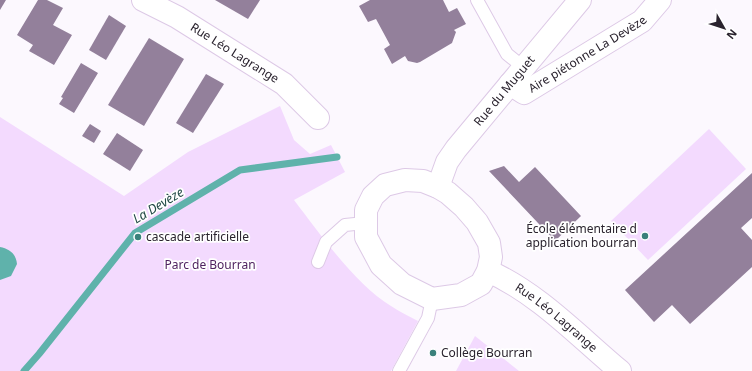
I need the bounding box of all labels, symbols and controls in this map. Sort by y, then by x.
north arrow [704,8,744,48]
street label: Aire piétonne La Devèze [525,12,651,96]
street label: Rue Léo Lagrange [187,18,283,87]
text: N [724,26,741,43]
street label: Rue du Muguet [470,51,539,129]
water label: La Devèze [129,182,187,227]
place label: École élémentaire d application bourran [526,220,637,251]
place label: cascade artificielle [146,228,249,245]
marker: École élémentaire d application bourran [640,231,650,241]
marker: cascade artificielle [133,232,143,242]
park label: Parc de Bourran [164,256,256,273]
street label: Rue Léo Lagrange [512,279,602,356]
place label: Collège Bourran [441,344,532,361]
marker: Collège Bourran [428,348,438,358]

